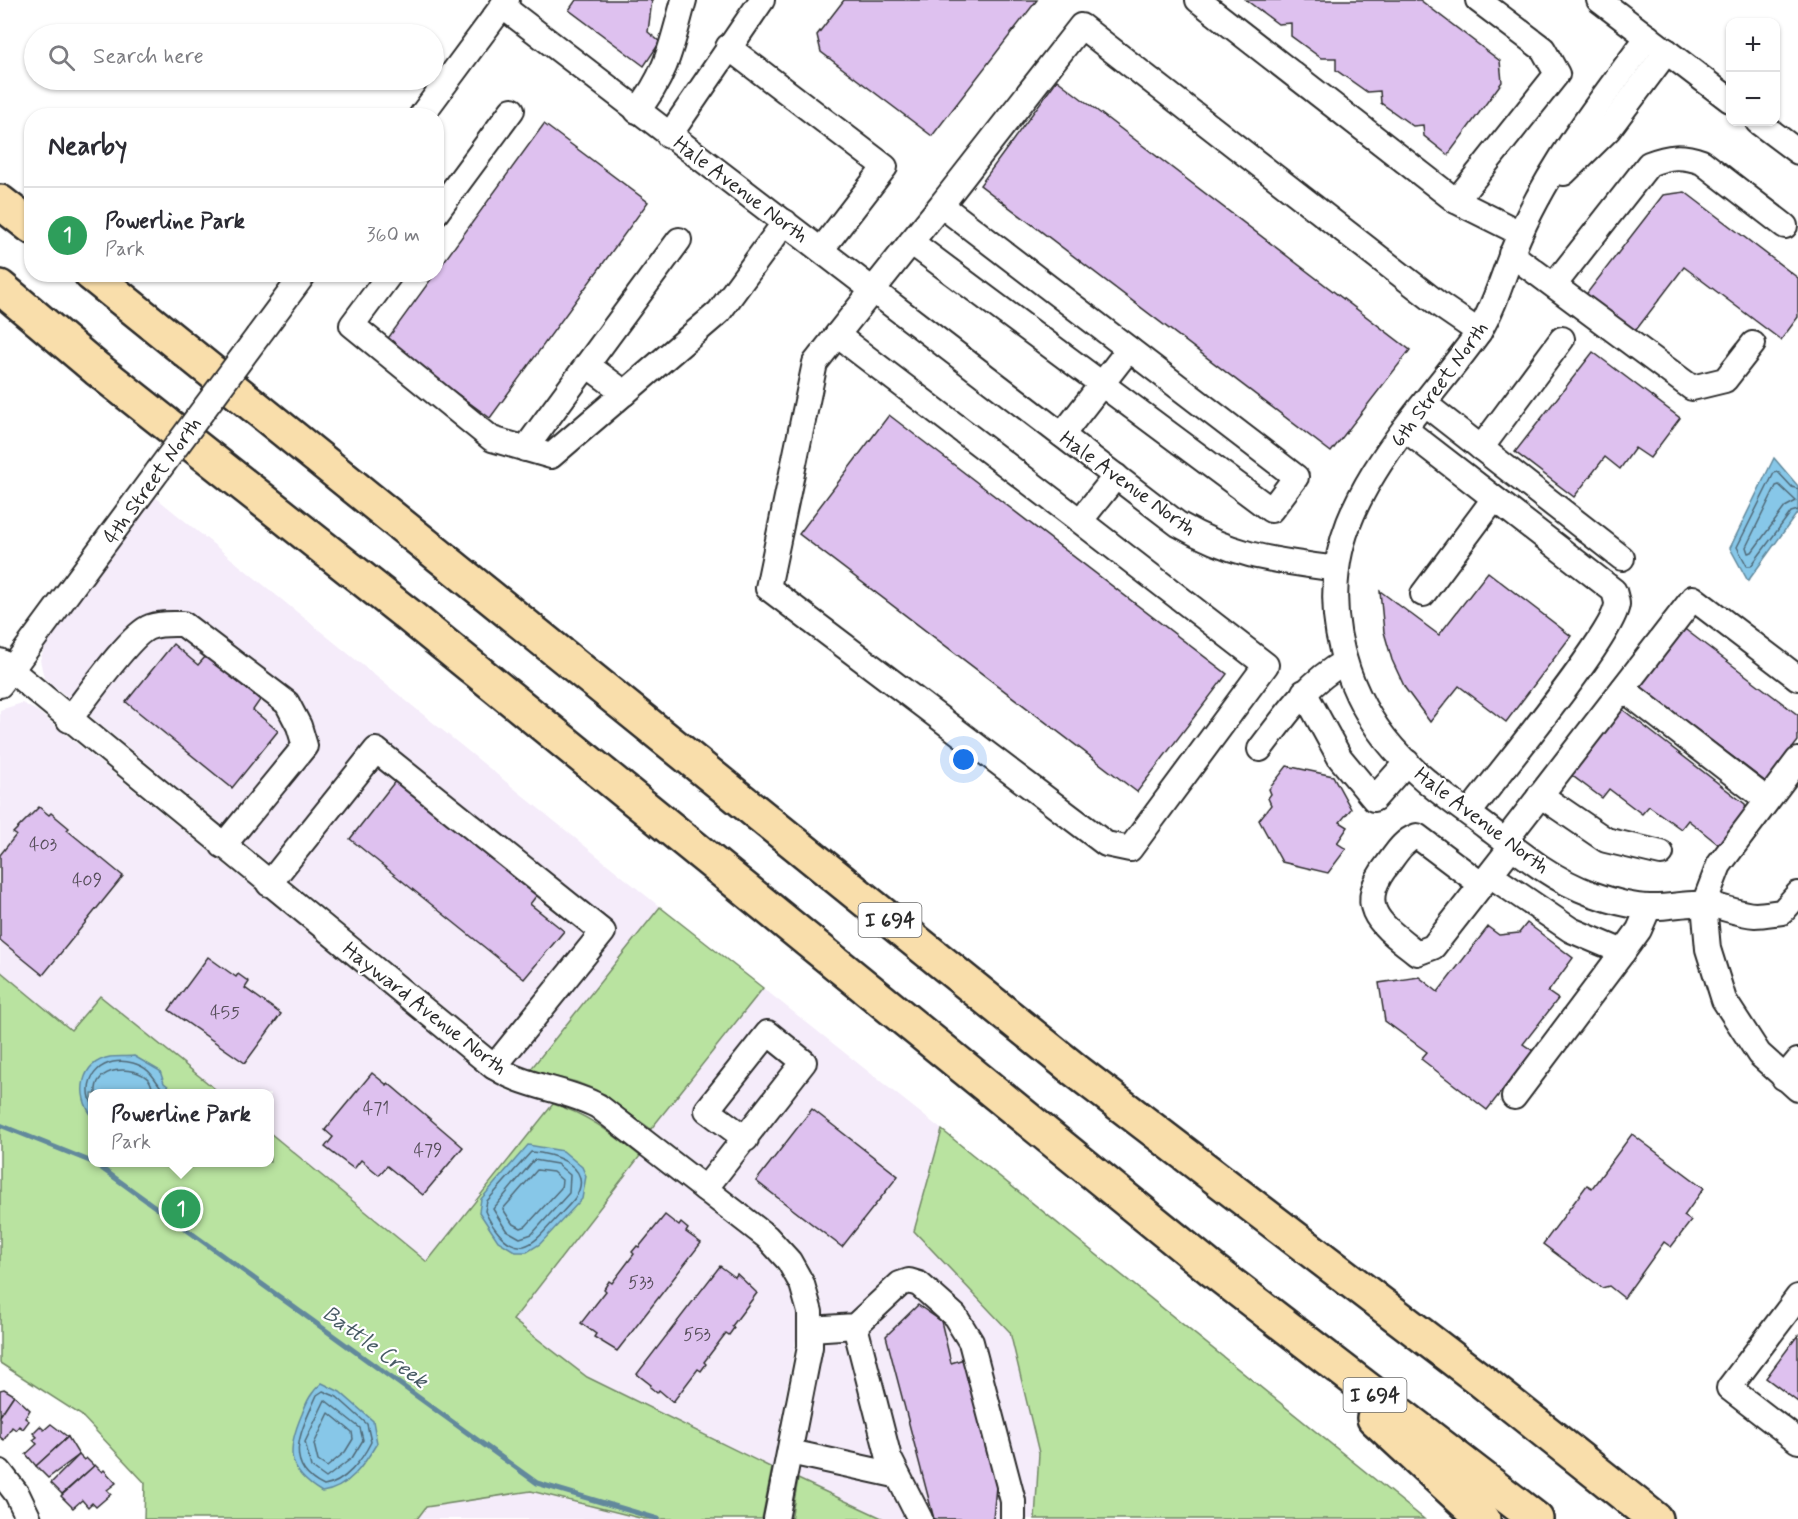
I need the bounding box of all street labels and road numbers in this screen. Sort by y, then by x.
street label: Hale Avenue North [667,130,814,250]
street label: 6th Street North [1385,316,1495,453]
street label: 4th Street North [97,411,208,550]
street label: Hale Avenue North [1054,425,1201,543]
street label: Hale Avenue North [1408,761,1555,881]
road number: I 694 [858,903,922,937]
street label: Hayward Avenue North [336,936,512,1082]
road number: I 694 [1344,1378,1406,1412]

